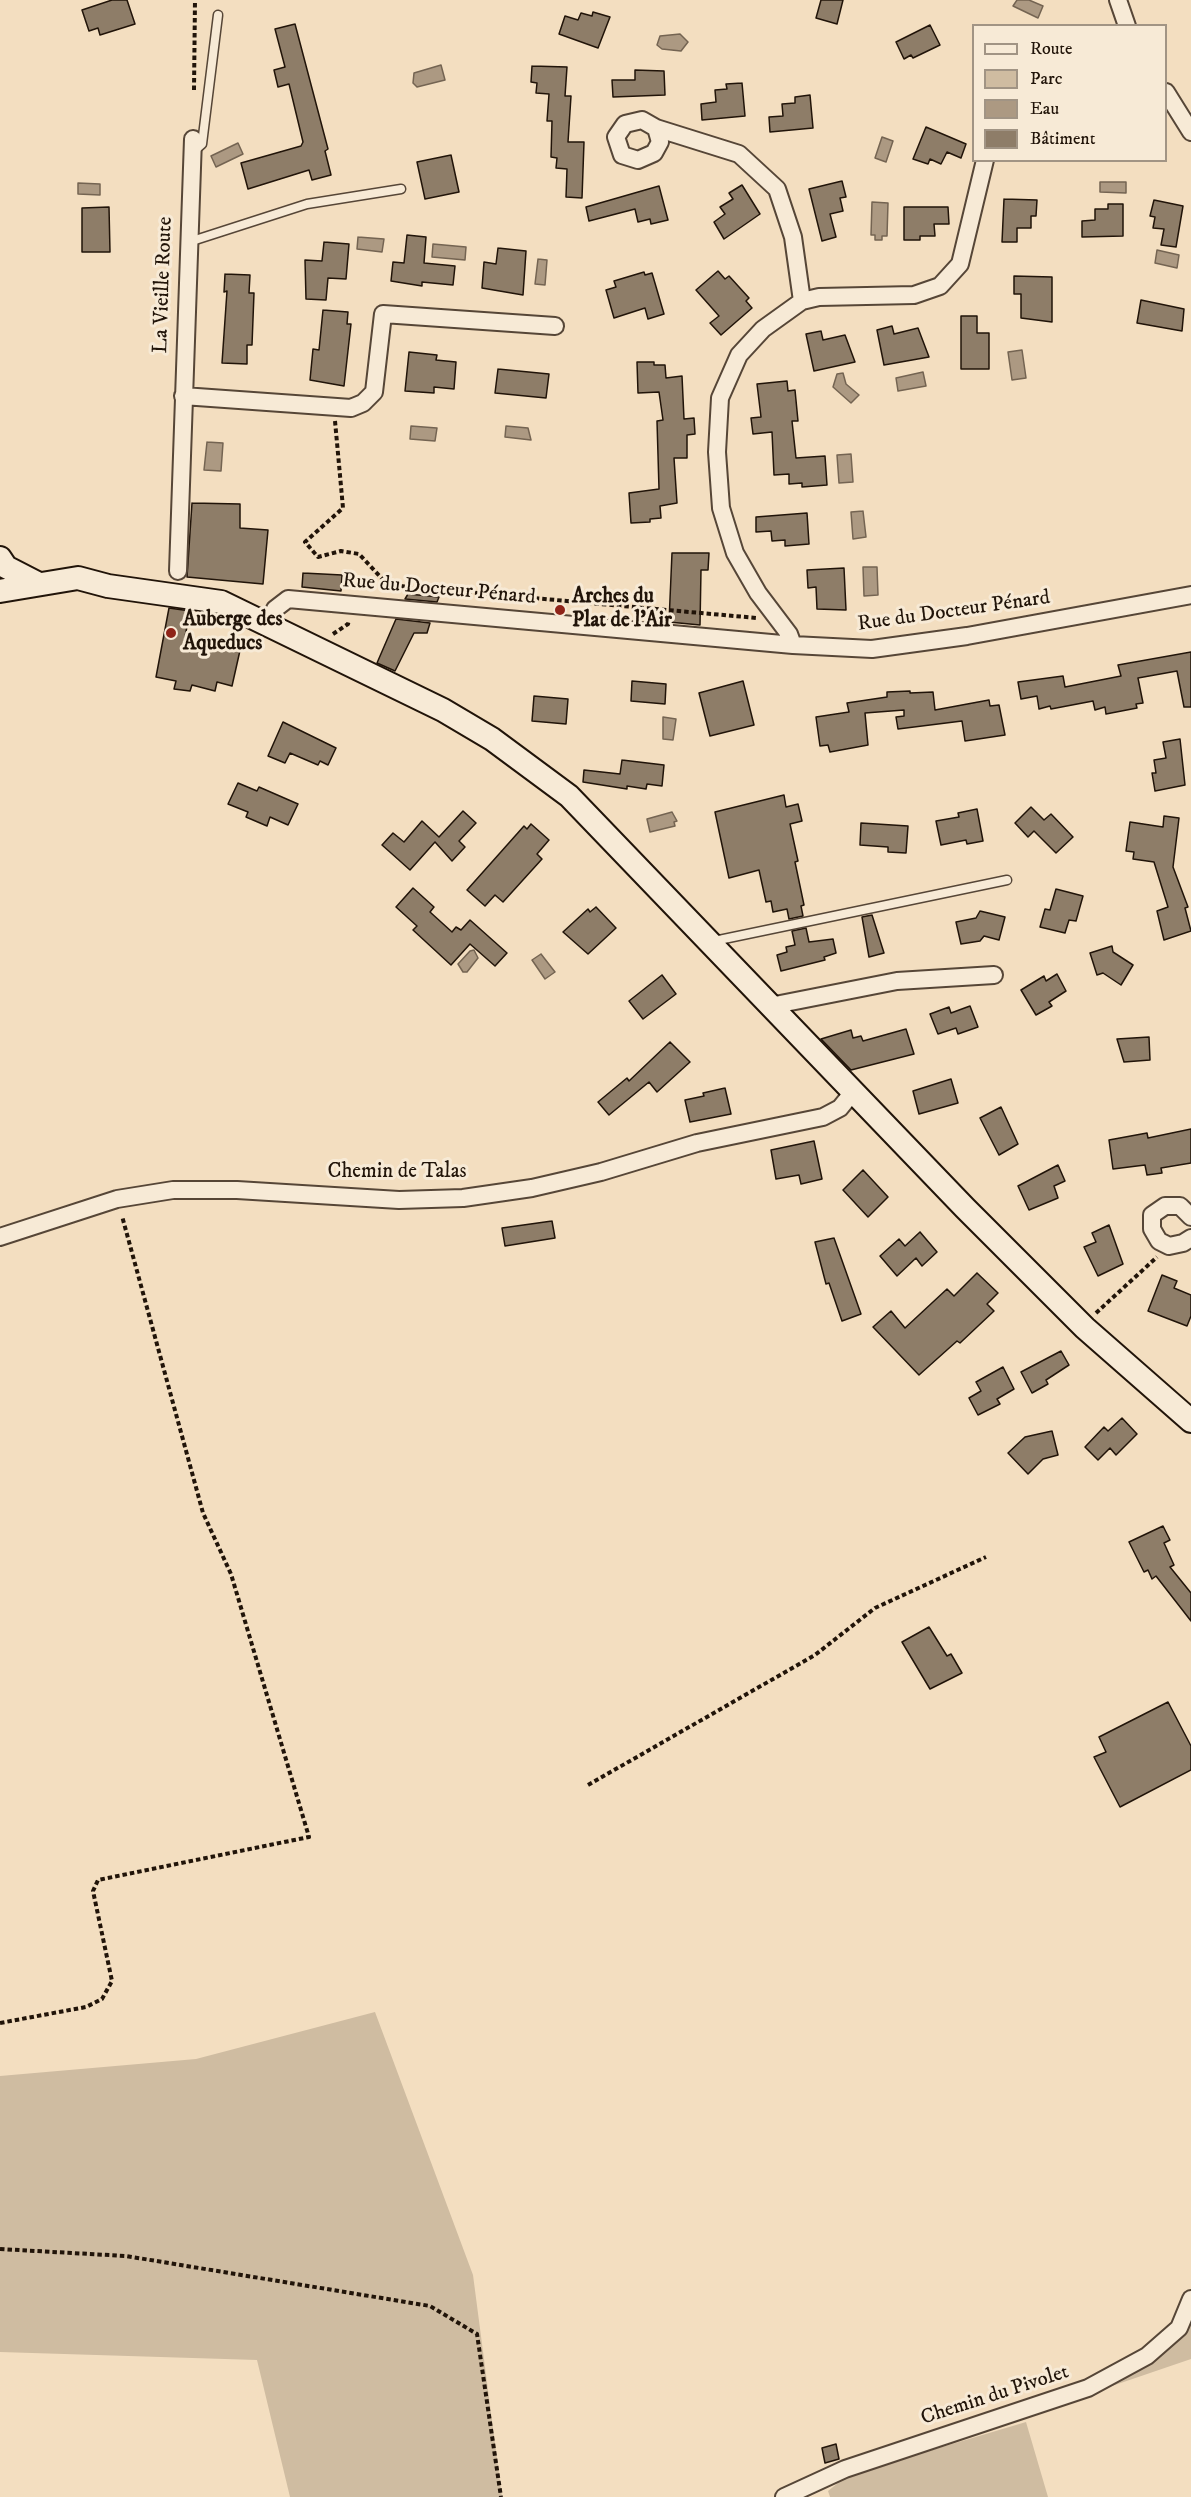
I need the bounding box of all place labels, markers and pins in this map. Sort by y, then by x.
place label: Arches du Plat de l'Air [572,585,672,635]
marker: Arches du Plat de l'Air [553,603,567,617]
place label: Auberge des Aqueducs [183,608,282,658]
marker: Auberge des Aqueducs [164,626,178,640]

